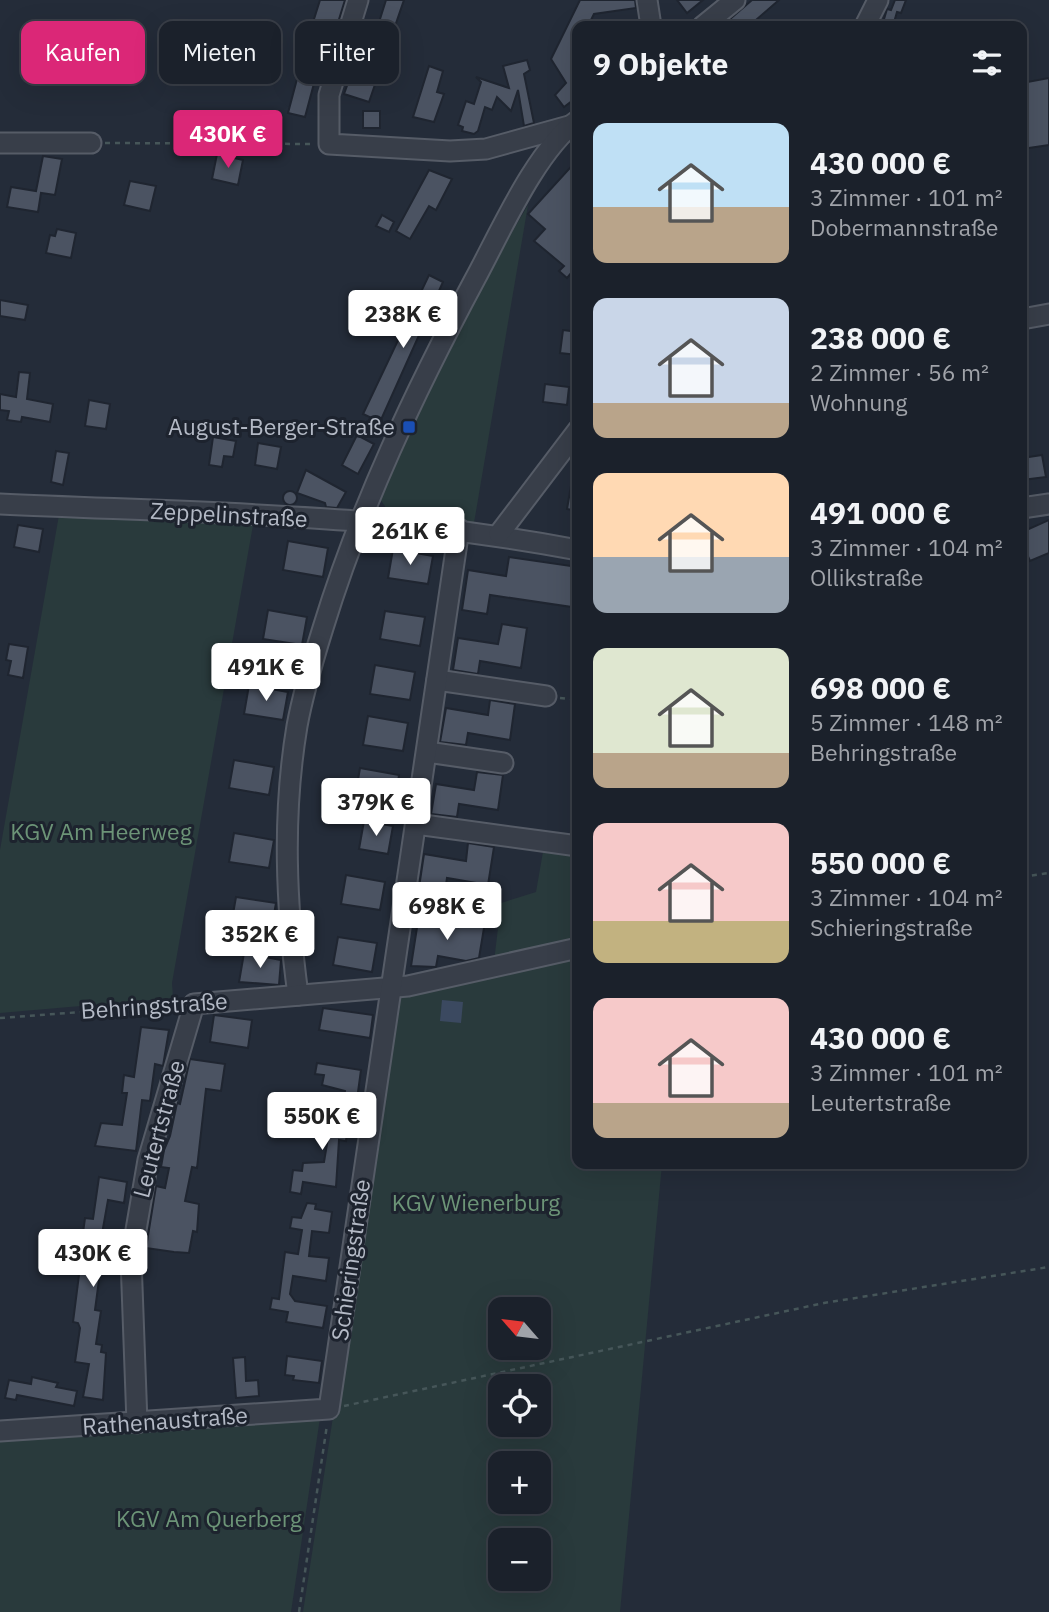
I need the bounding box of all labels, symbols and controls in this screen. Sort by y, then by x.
chip: Kaufen [21,21,145,84]
chip: Mieten [159,21,281,84]
chip: Filter [295,21,399,84]
text: 9 Objekte [593,44,728,83]
icon: filters [968,44,1006,82]
pin: 430K € [171,110,285,170]
text: 430K € [189,118,267,148]
text: 430 000 € [810,143,951,182]
icon: home [649,151,733,235]
text: 3 Zimmer · 101 m² [810,182,1003,212]
text: Dobermannstraße [810,212,998,242]
pin: 238K € [346,290,460,350]
text: 238K € [364,298,442,328]
text: 238 000 € [810,318,951,357]
icon: home [649,326,733,410]
text: 2 Zimmer · 56 m² [810,357,989,387]
text: Wohnung [810,387,907,417]
place label: August-Berger-Straße [168,411,395,441]
marker: August-Berger-Straße [401,419,417,435]
text: 491 000 € [810,493,951,532]
street label: Zeppelinstraße [150,495,308,533]
icon: home [649,501,733,585]
pin: 261K € [353,508,467,567]
text: 261K € [371,515,449,545]
text: 3 Zimmer · 104 m² [810,532,1003,562]
text: Ollikstraße [810,562,923,592]
pin: 491K € [209,644,323,703]
text: 491K € [227,651,305,681]
text: 698 000 € [810,668,951,707]
icon: home [649,676,733,760]
text: 5 Zimmer · 148 m² [810,707,1003,737]
text: Behringstraße [810,737,957,767]
pin: 379K € [319,778,433,838]
text: 379K € [337,786,415,816]
park label: KGV Am Heerweg [10,816,192,846]
text: 550 000 € [810,843,951,882]
icon: home [649,851,733,935]
text: 3 Zimmer · 104 m² [810,882,1003,912]
pin: 698K € [390,883,504,942]
text: 698K € [408,890,486,920]
pin: 352K € [203,911,317,970]
text: Schieringstraße [810,912,973,942]
text: 352K € [221,918,299,948]
street label: Behringstraße [79,985,228,1025]
text: 430 000 € [810,1018,951,1057]
icon: home [649,1026,733,1110]
street label: Leutertstraße [125,1057,191,1201]
text: 3 Zimmer · 101 m² [810,1057,1003,1087]
text: Leutertstraße [810,1087,951,1117]
pin: 550K € [265,1092,379,1152]
text: 550K € [283,1100,361,1130]
street label: Schieringstraße [324,1177,376,1343]
park label: KGV Wienerburg [392,1187,560,1217]
pin: 430K € [36,1230,150,1289]
text: 430K € [54,1237,132,1267]
north arrow [488,1297,551,1360]
map controls [488,1297,551,1591]
button: locate [488,1374,551,1437]
street label: Rathenaustraße [81,1399,249,1441]
button: + [488,1451,551,1514]
park label: KGV Am Querberg [116,1503,302,1533]
button: − [488,1528,551,1591]

